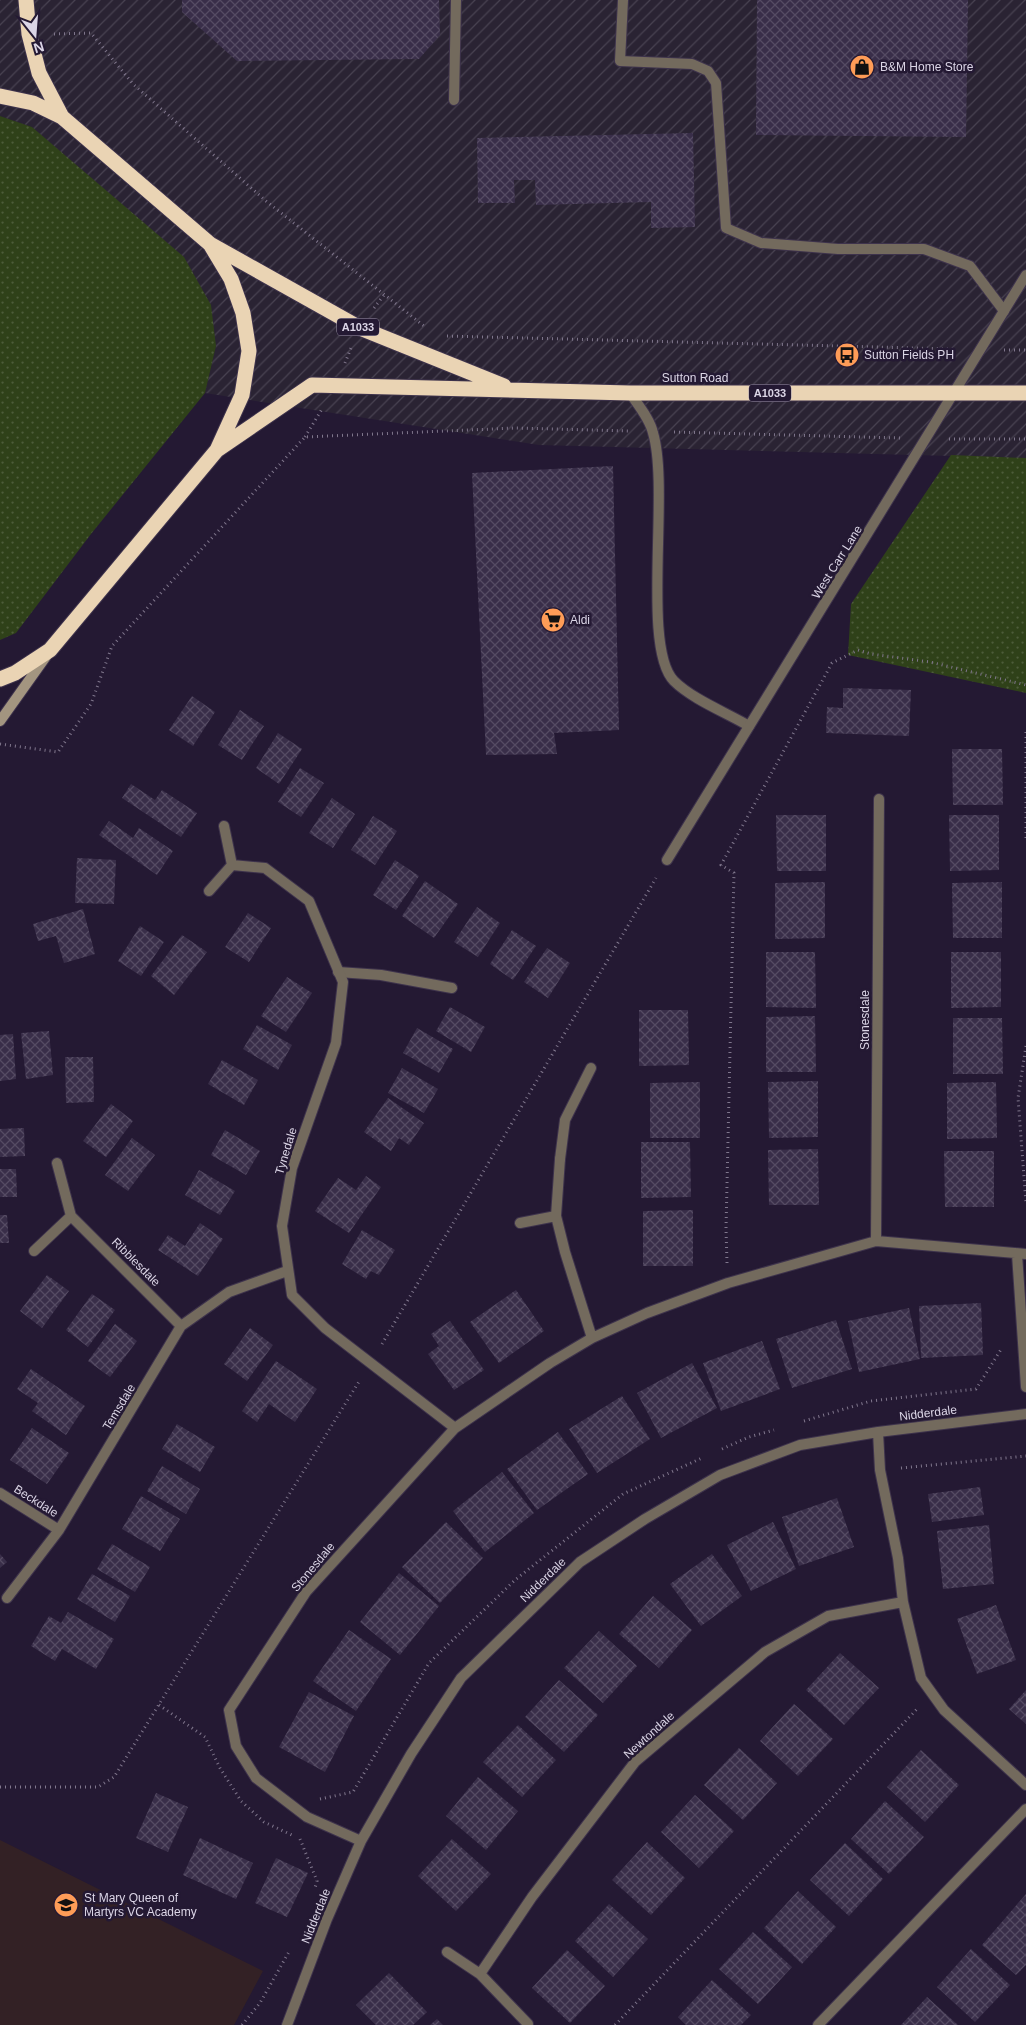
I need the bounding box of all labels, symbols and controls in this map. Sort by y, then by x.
north arrow [10,10,60,60]
text: N [32,38,46,57]
shop icon: B&M Home Store [849,54,875,80]
place label: B&M Home Store [880,60,974,74]
road number: A1033 [337,318,379,336]
bus stop icon: Sutton Fields PH [834,342,860,368]
place label: Sutton Fields PH [864,348,954,362]
street label: Sutton Road [662,371,728,385]
road number: A1033 [749,384,791,402]
street label: West Carr Lane [809,522,865,601]
supermarket icon: Aldi [540,607,566,633]
place label: Aldi [570,613,590,627]
street label: Stonesdale [858,990,872,1050]
street label: Tynedale [272,1125,300,1176]
street label: Ribblesdale [109,1235,163,1289]
street label: Temsdale [100,1381,138,1433]
street label: Nidderdale [898,1402,958,1423]
street label: Beckdale [11,1482,61,1520]
street label: Stonesdale [288,1539,338,1594]
street label: Nidderdale [517,1555,569,1605]
street label: Newtondale [621,1708,677,1761]
street label: Nidderdale [299,1886,333,1946]
place label: St Mary Queen of Martyrs VC Academy [84,1891,197,1919]
school or university icon: St Mary Queen of Martyrs VC Academy [53,1892,79,1918]

